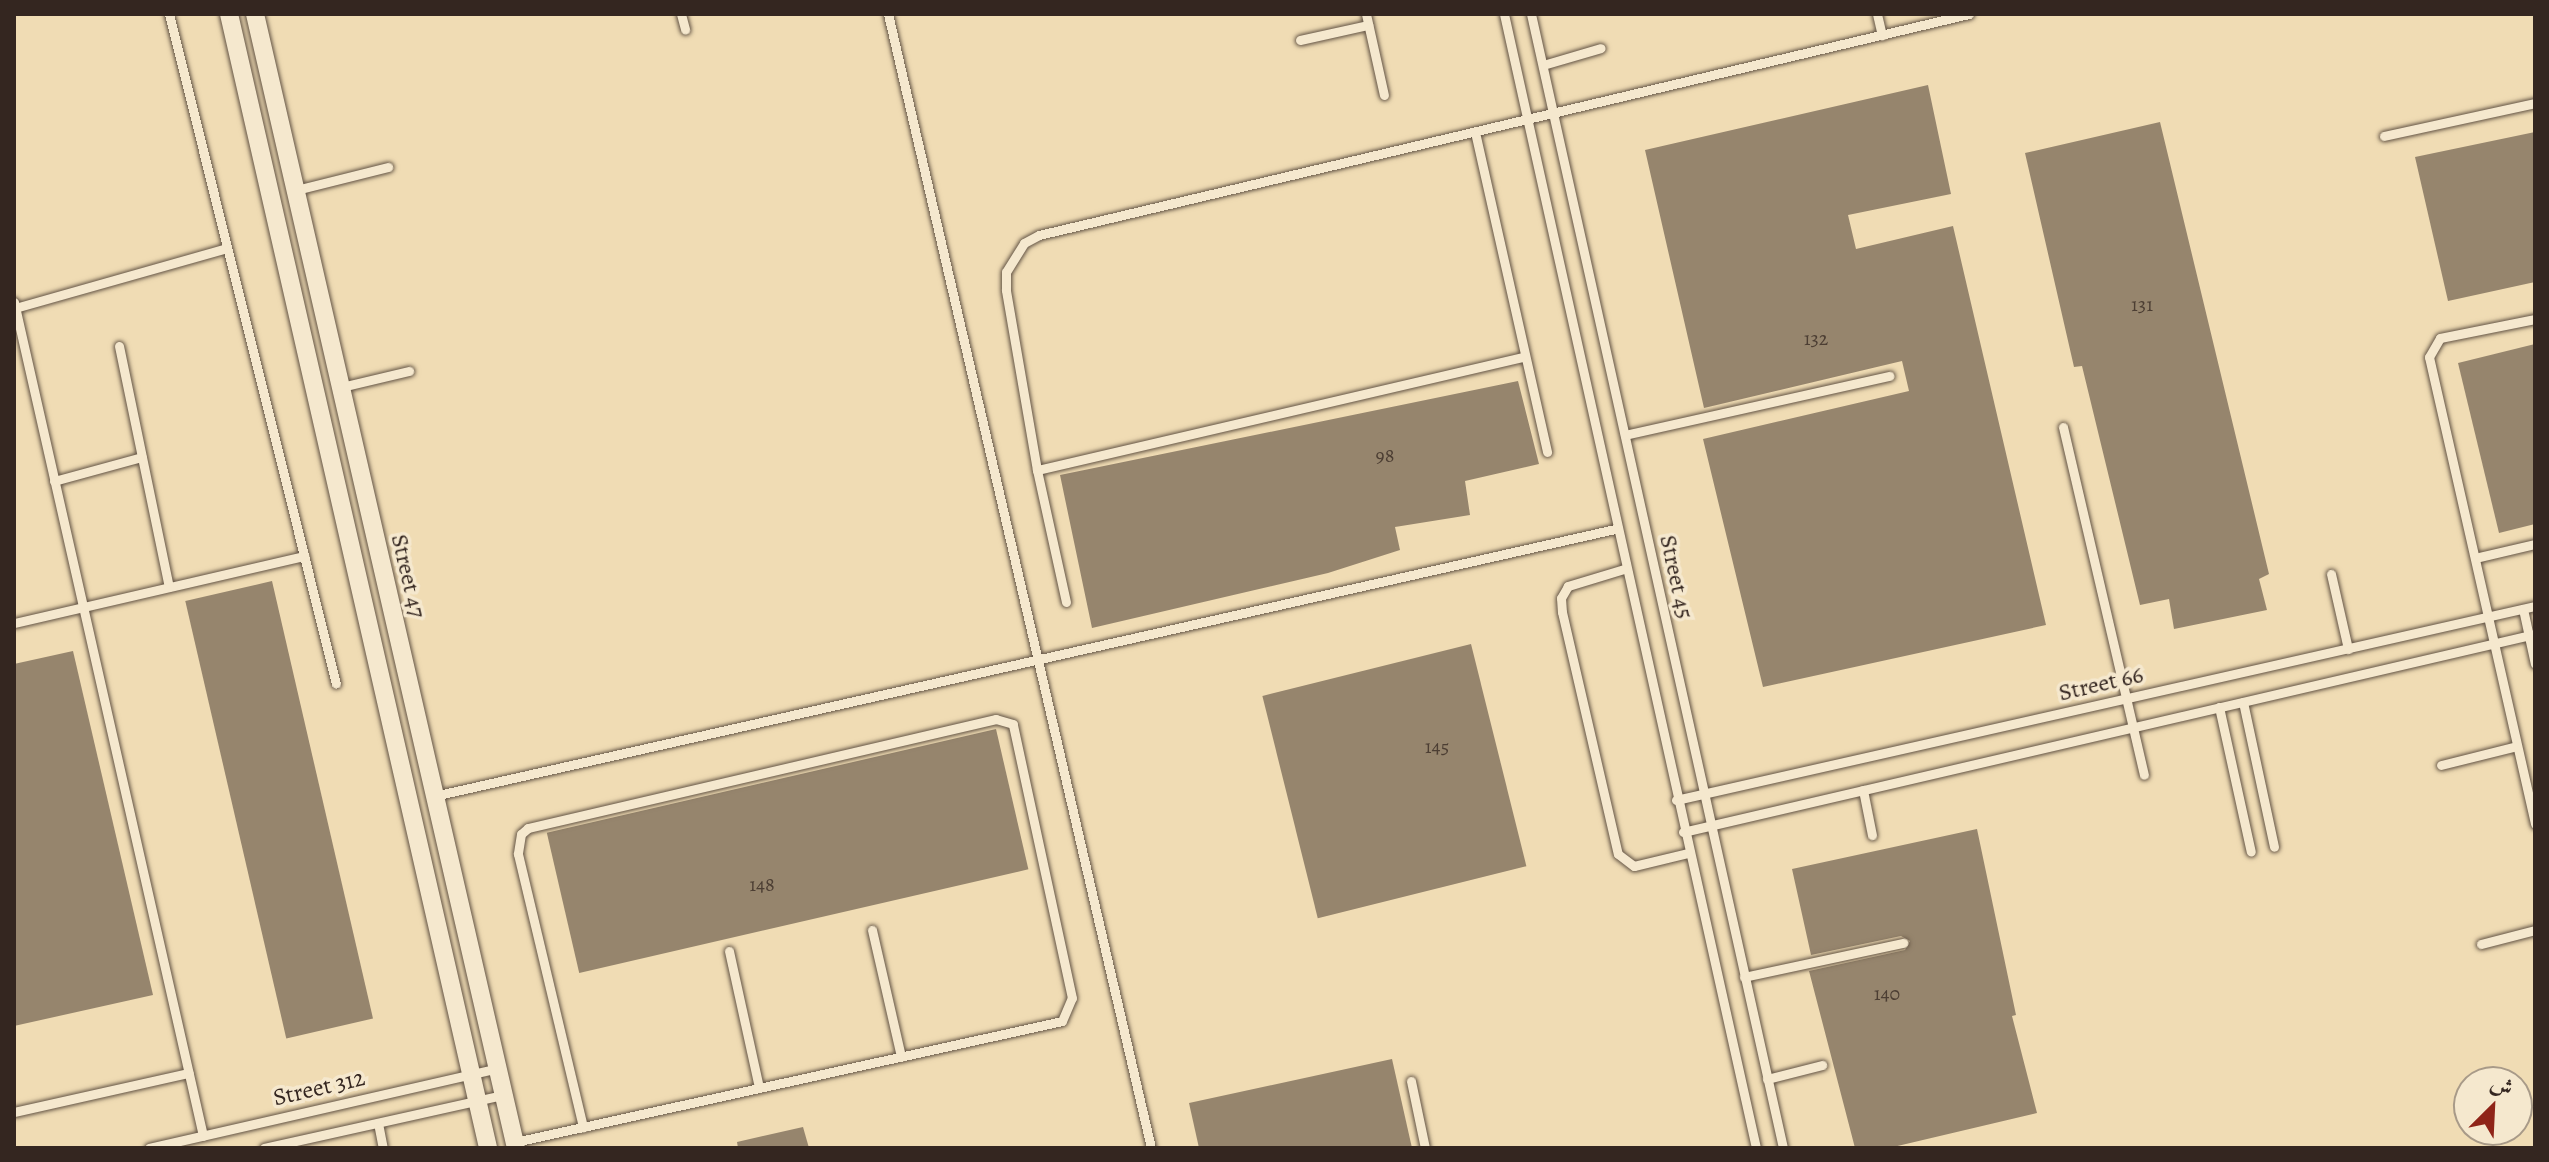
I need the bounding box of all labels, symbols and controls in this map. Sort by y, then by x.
house number: 131 [2131,292,2153,316]
house number: 132 [1804,326,1828,350]
house number: 98 [1376,443,1394,467]
street label: Street 47 [384,531,432,621]
street label: Street 45 [1653,532,1699,622]
street label: Street 66 [2056,660,2146,708]
house number: 145 [1425,734,1449,758]
house number: 148 [749,872,775,896]
house number: 140 [1874,981,1900,1005]
street label: Street 312 [270,1063,368,1113]
north arrow [2453,1066,2533,1146]
text: ش [2486,1068,2518,1104]

